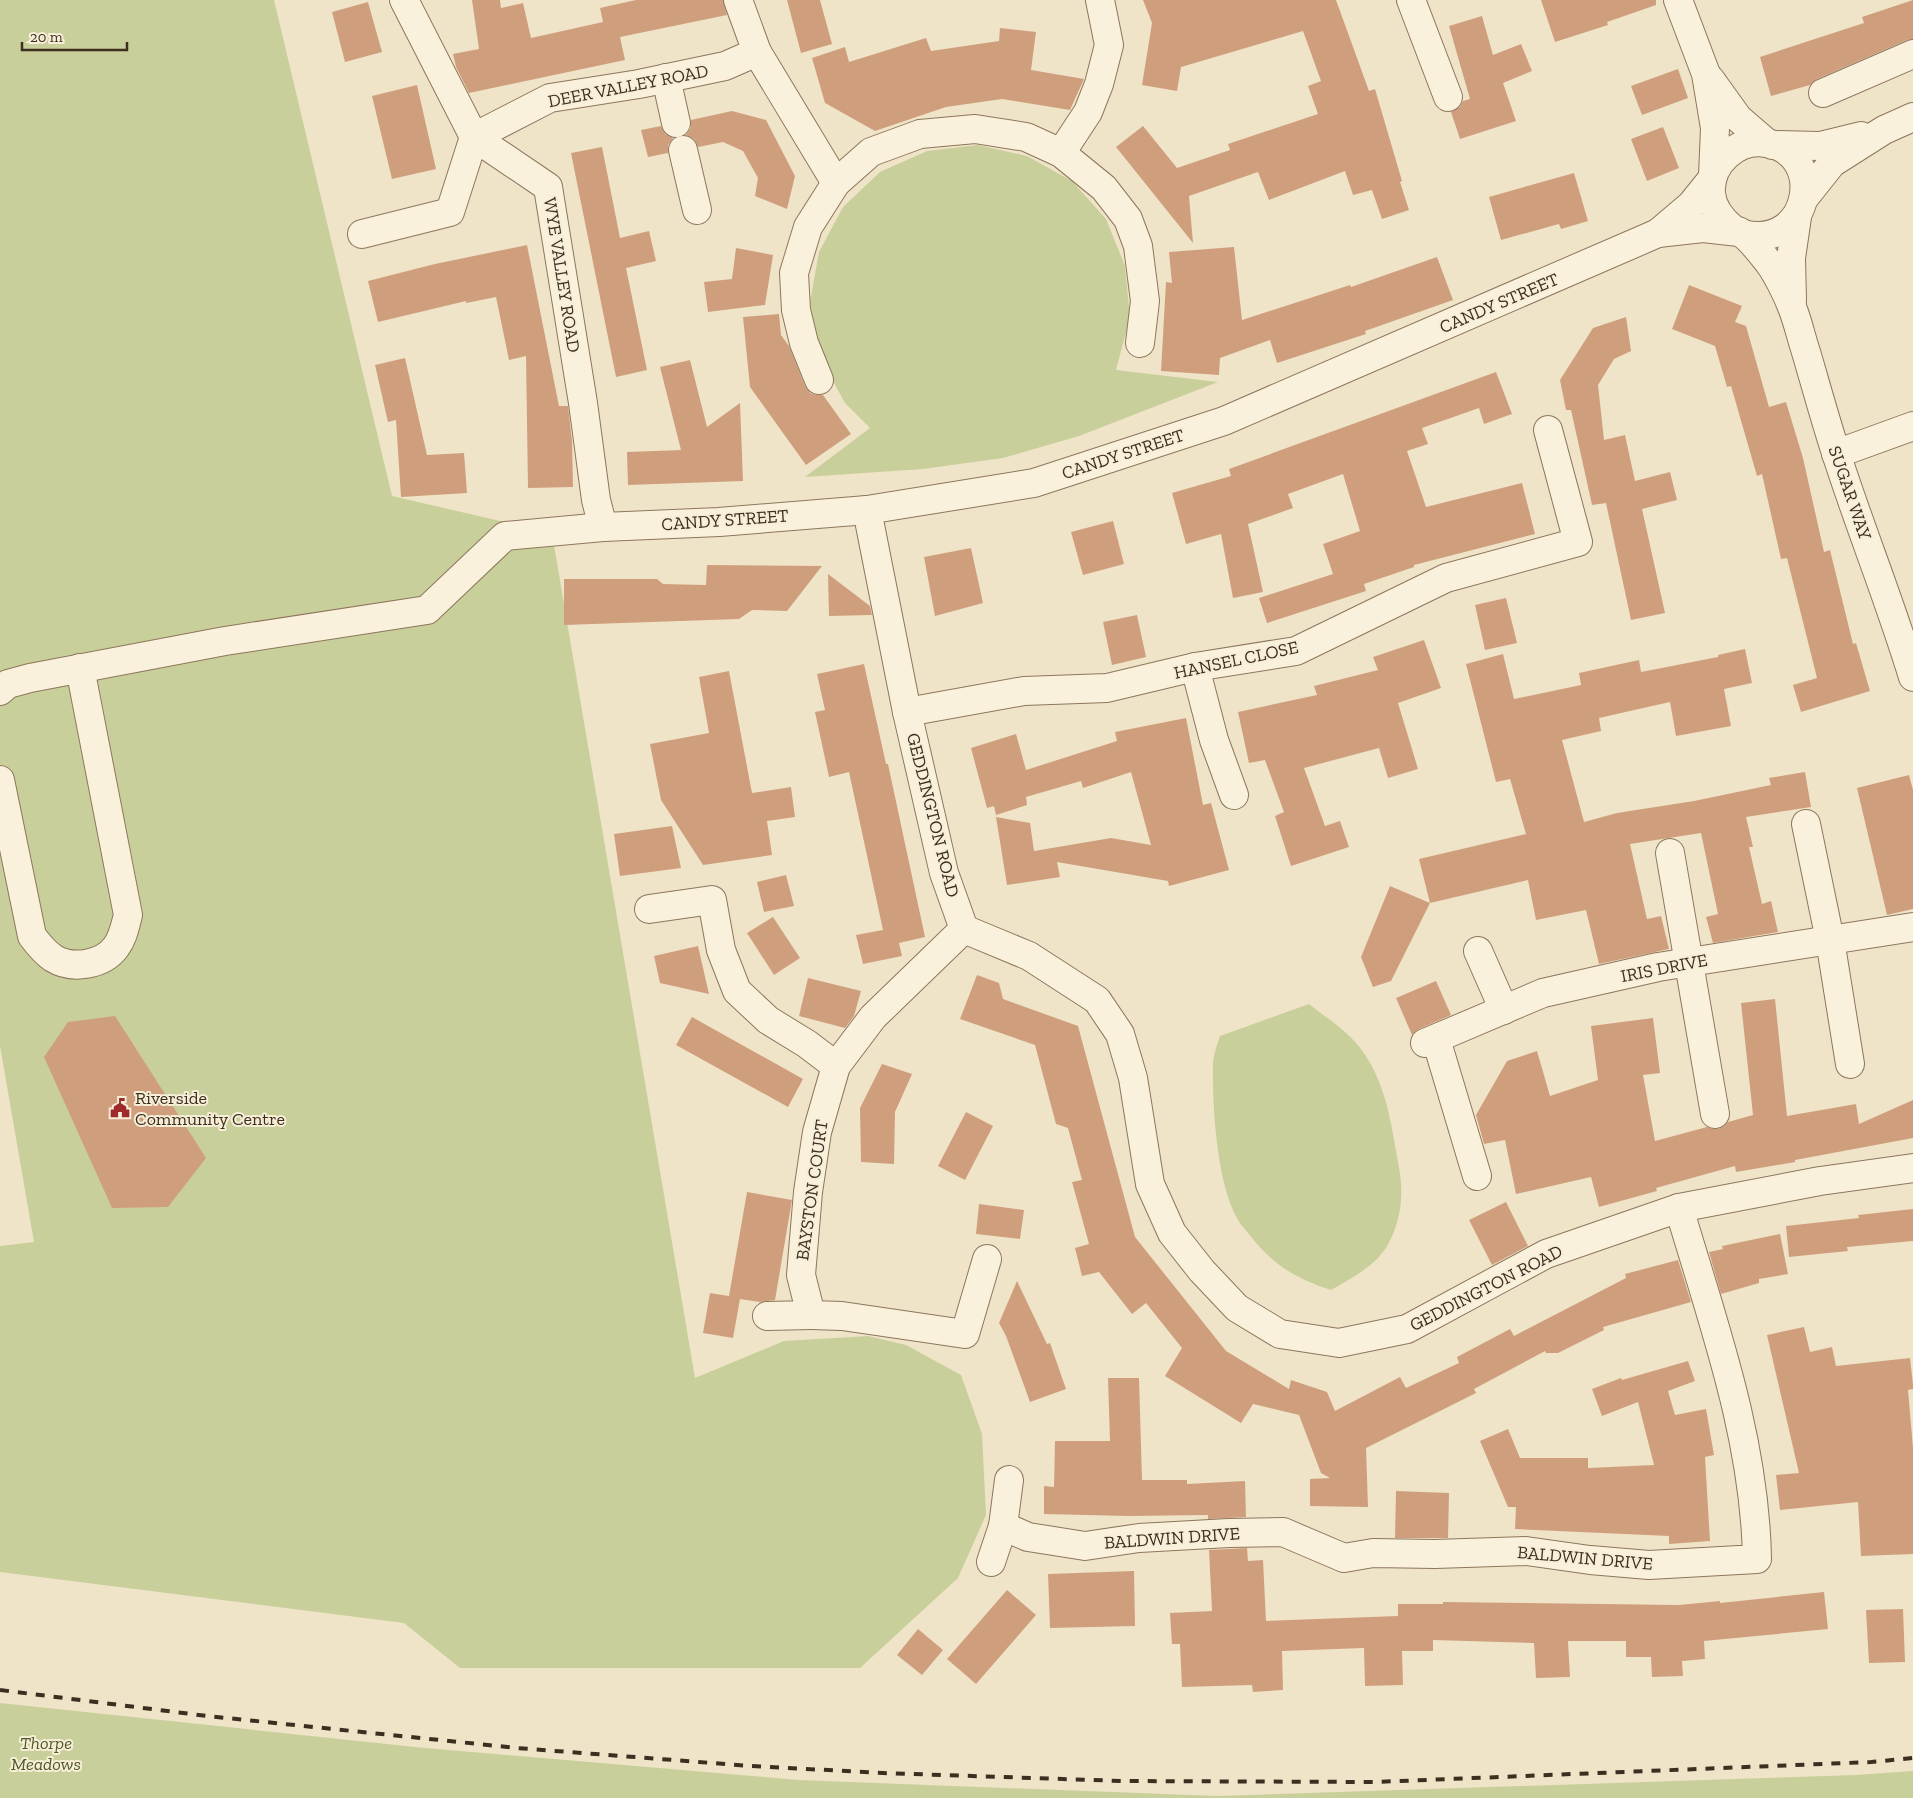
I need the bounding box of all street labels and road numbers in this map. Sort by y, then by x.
street label: DEER VALLEY ROAD [546,60,710,112]
street label: WYE VALLEY ROAD [539,196,585,354]
street label: CANDY STREET [1436,268,1562,338]
street label: CANDY STREET [1059,424,1187,484]
street label: SUGAR WAY [1824,443,1876,543]
street label: CANDY STREET [661,505,789,535]
street label: HANSEL CLOSE [1172,636,1300,684]
street label: GEDDINGTON ROAD [902,731,964,899]
street label: IRIS DRIVE [1619,949,1709,987]
street label: BAYSTON COURT [791,1118,833,1262]
street label: GEDDINGTON ROAD [1406,1240,1566,1336]
street label: BALDWIN DRIVE [1103,1522,1241,1554]
street label: BALDWIN DRIVE [1516,1541,1654,1575]

